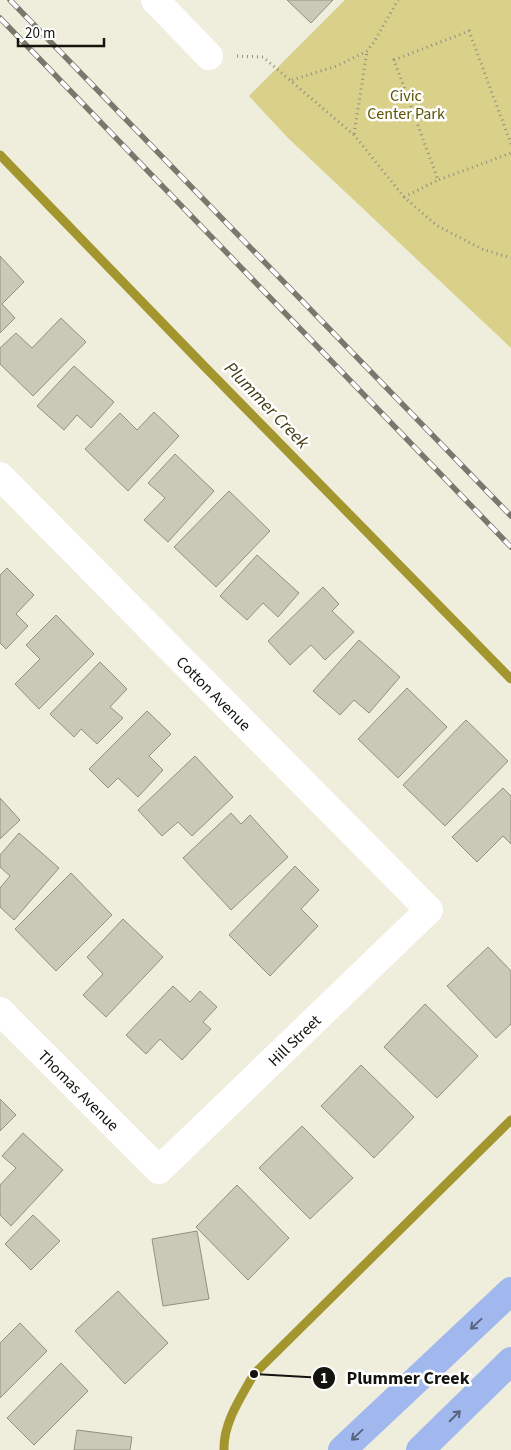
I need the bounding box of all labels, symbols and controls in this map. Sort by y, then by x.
scale bar [18,15,104,47]
text: 20 m [25,23,55,44]
park label: Civic Center Park [367,85,445,125]
water label: Plummer Creek [219,356,315,455]
street label: Cotton Avenue [171,651,256,736]
street label: Hill Street [263,1010,326,1071]
street label: Thomas Avenue [33,1045,124,1136]
one-way arrow [469,1318,482,1330]
callout: Plummer Creek [311,1362,479,1395]
text: Plummer Creek [346,1366,470,1391]
text: 1 [320,1368,328,1389]
one-way arrow [449,1410,461,1422]
one-way arrow [351,1429,364,1441]

